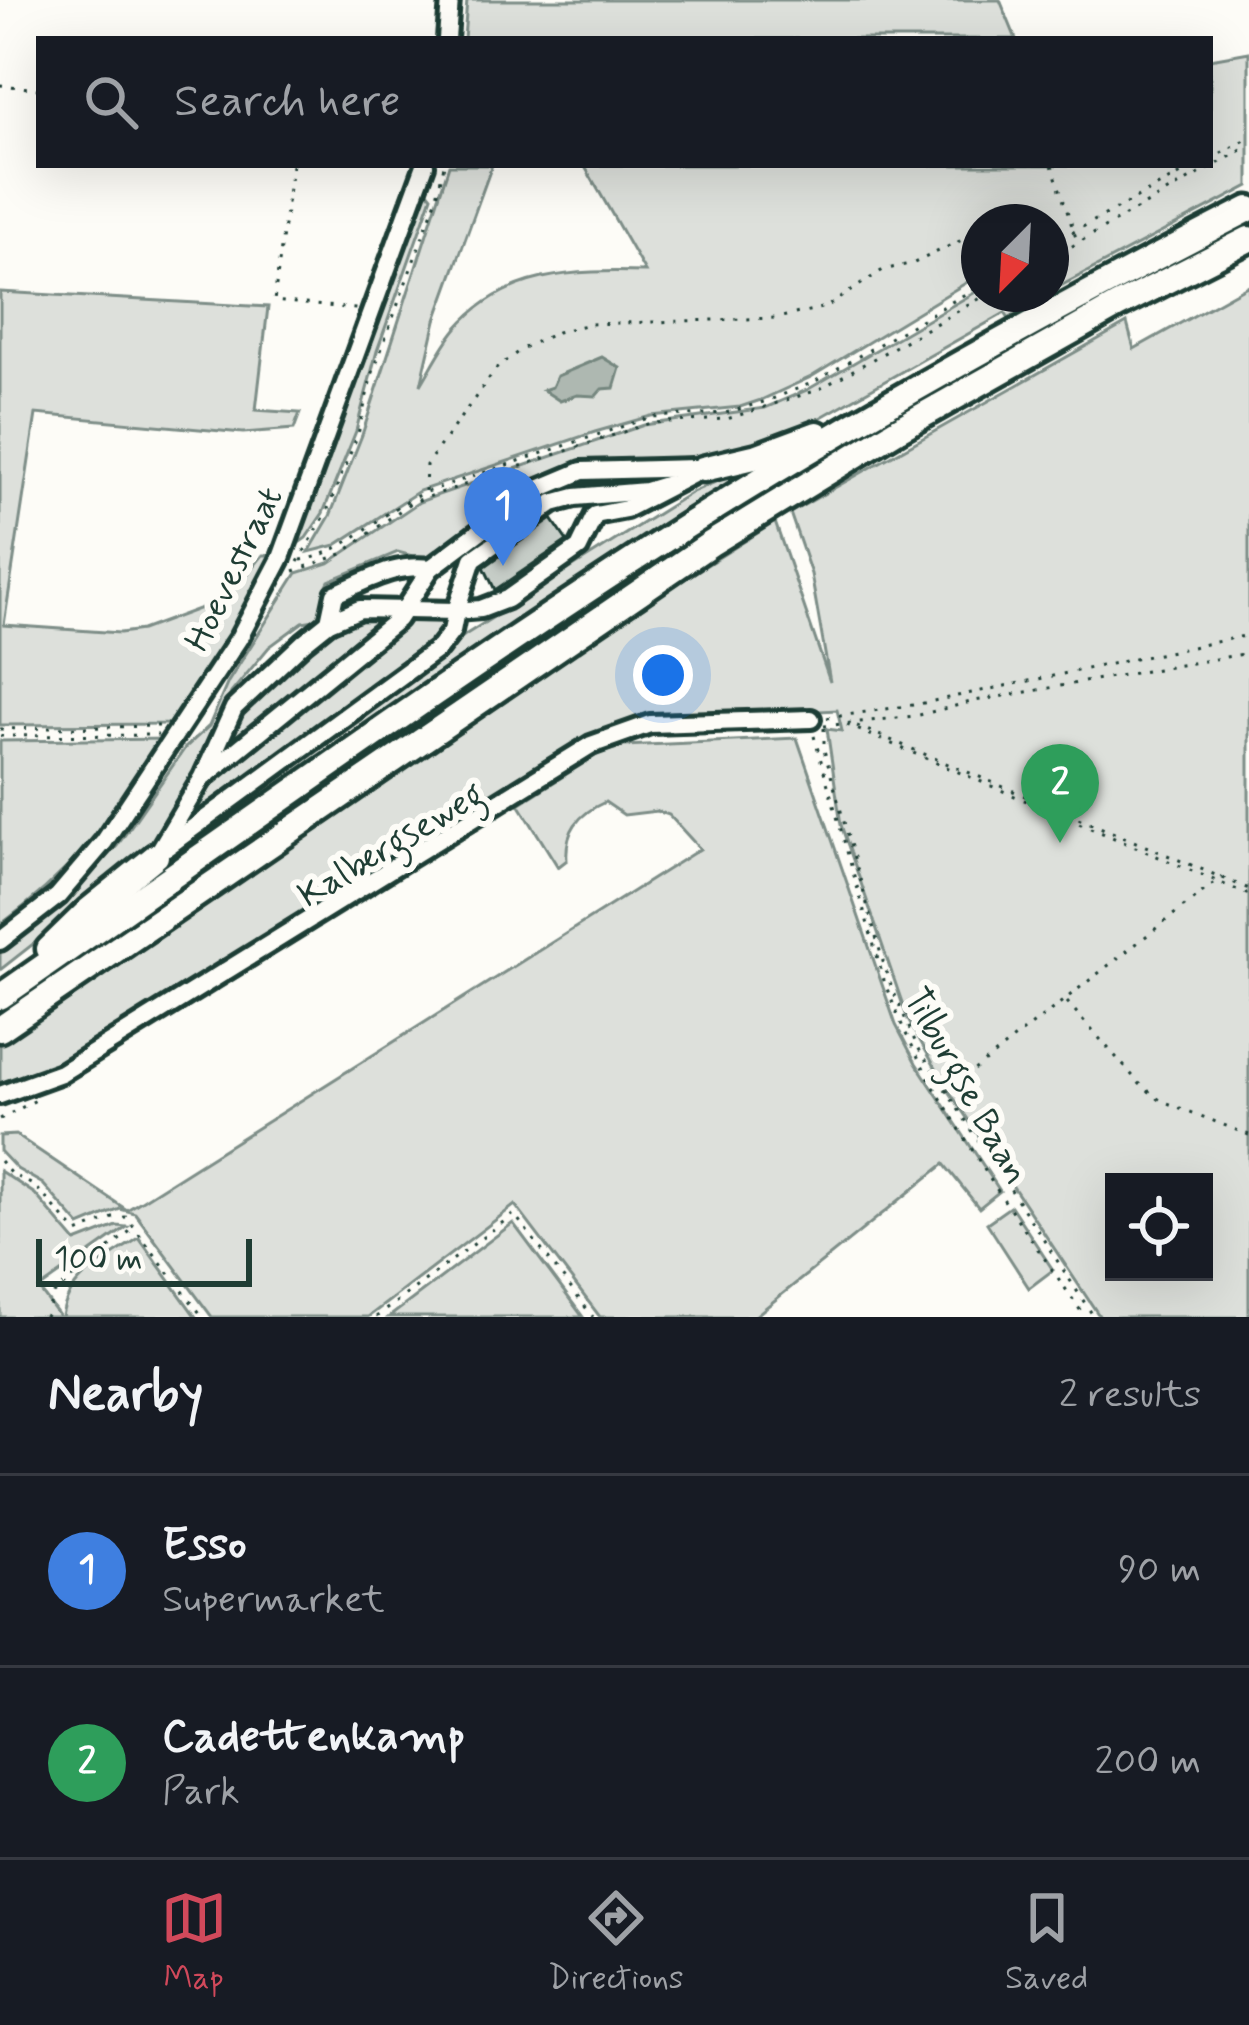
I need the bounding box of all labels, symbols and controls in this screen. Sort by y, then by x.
search box [36,36,1213,168]
icon: search [78,69,144,135]
text: Search here [174,73,401,132]
north arrow [961,204,1069,312]
pin: 1 [464,467,542,566]
street label: Hoevestraat [175,479,295,660]
your location [633,645,693,705]
pin: 2 [1021,744,1099,843]
street label: Kalbergseweg [290,772,495,923]
street label: Tilburgse Baan [889,980,1038,1195]
map controls [1105,1173,1213,1281]
button: locate [1105,1173,1213,1281]
scale bar [36,1233,252,1286]
text: 100 m [54,1238,143,1282]
text: Nearby [48,1362,203,1428]
text: 2 results [1059,1370,1201,1421]
text: Esso [162,1516,247,1575]
text: 1 [78,1545,96,1596]
text: 90 m [1118,1545,1201,1596]
text: Supermarket [162,1575,385,1626]
text: Cadettenkamp [162,1708,465,1767]
text: 2 [77,1737,97,1788]
text: 200 m [1095,1737,1201,1788]
text: Park [162,1767,240,1818]
tab: Map [161,1885,227,2001]
tab: Directions [548,1885,684,2001]
tab: Saved [1005,1885,1088,2001]

